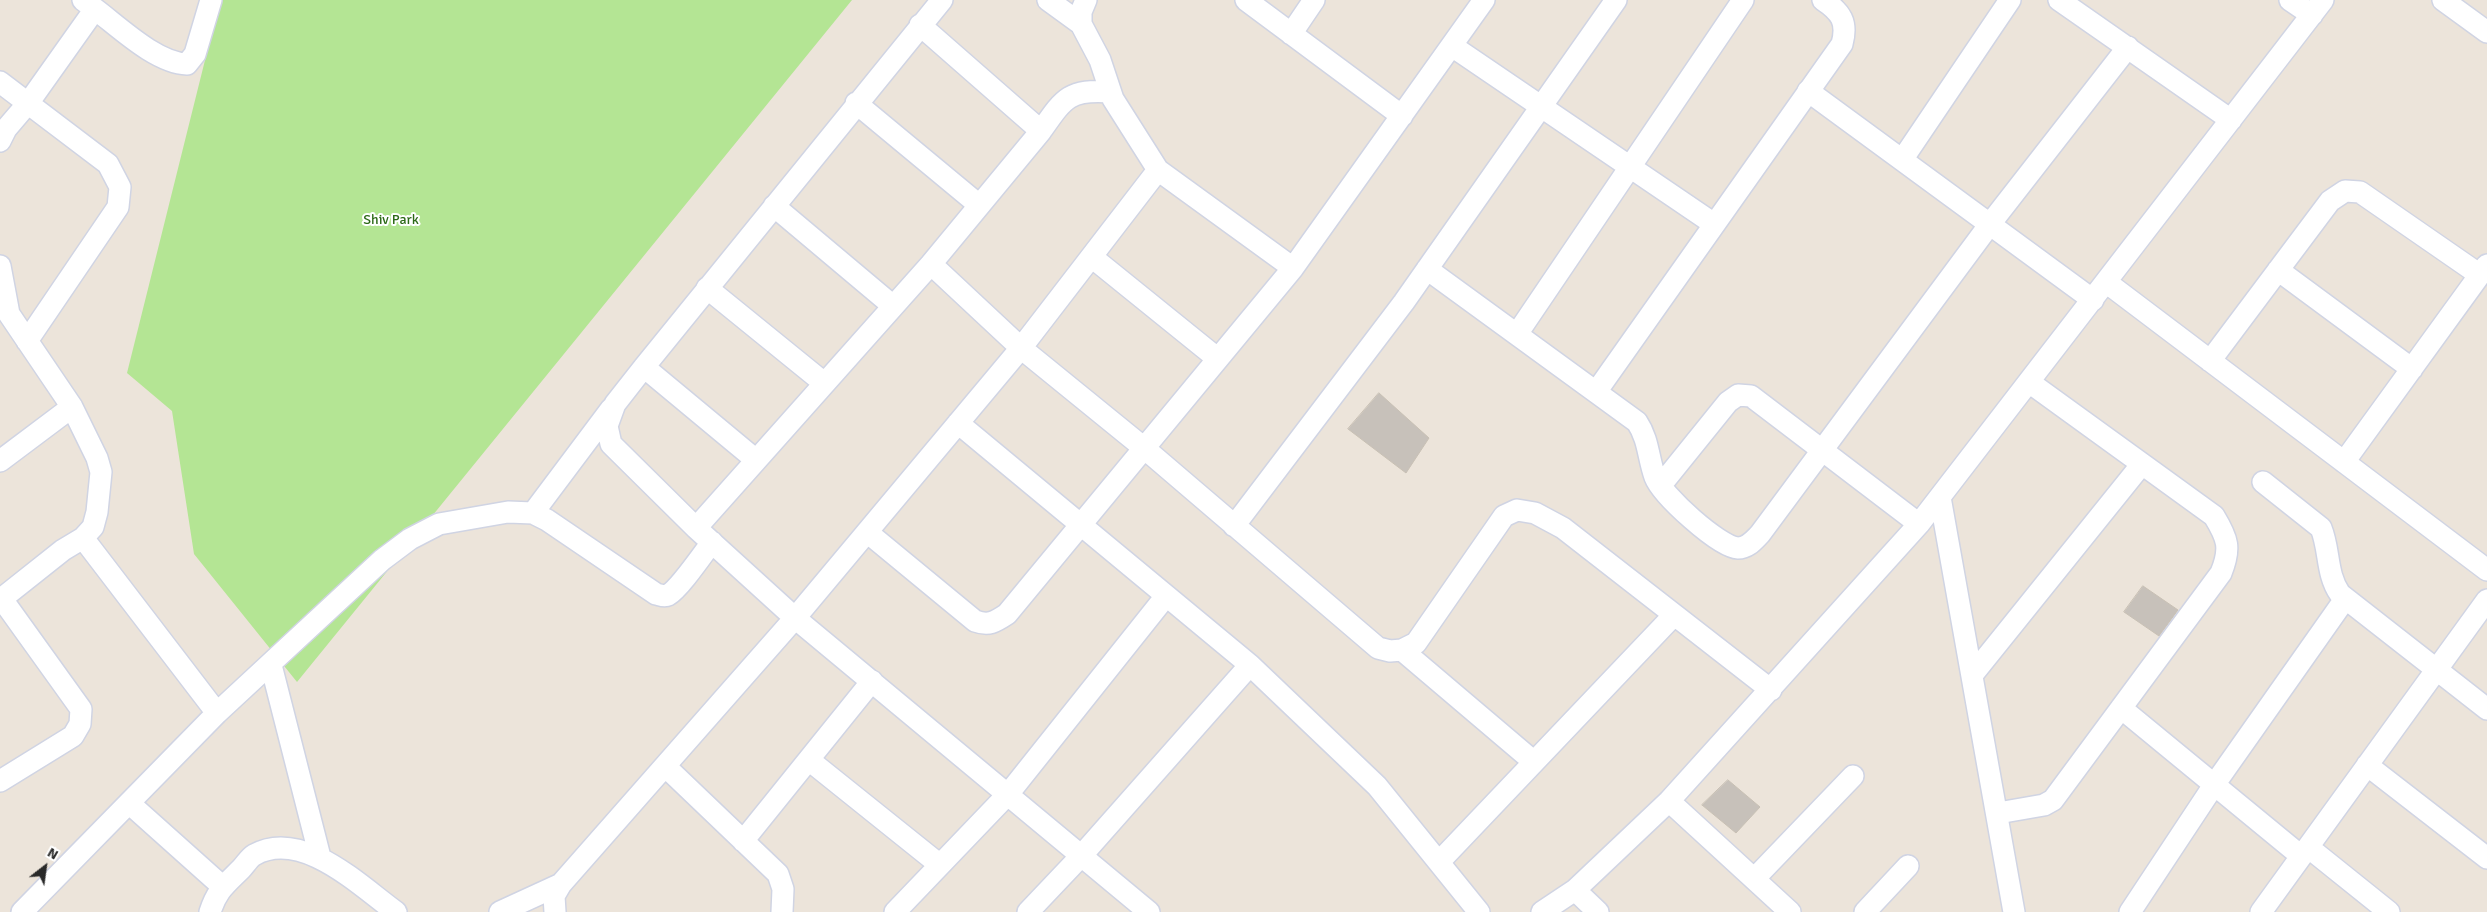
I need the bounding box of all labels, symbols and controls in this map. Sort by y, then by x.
park label: Shiv Park [363,212,419,228]
north arrow [20,842,70,892]
text: N [44,844,61,863]

